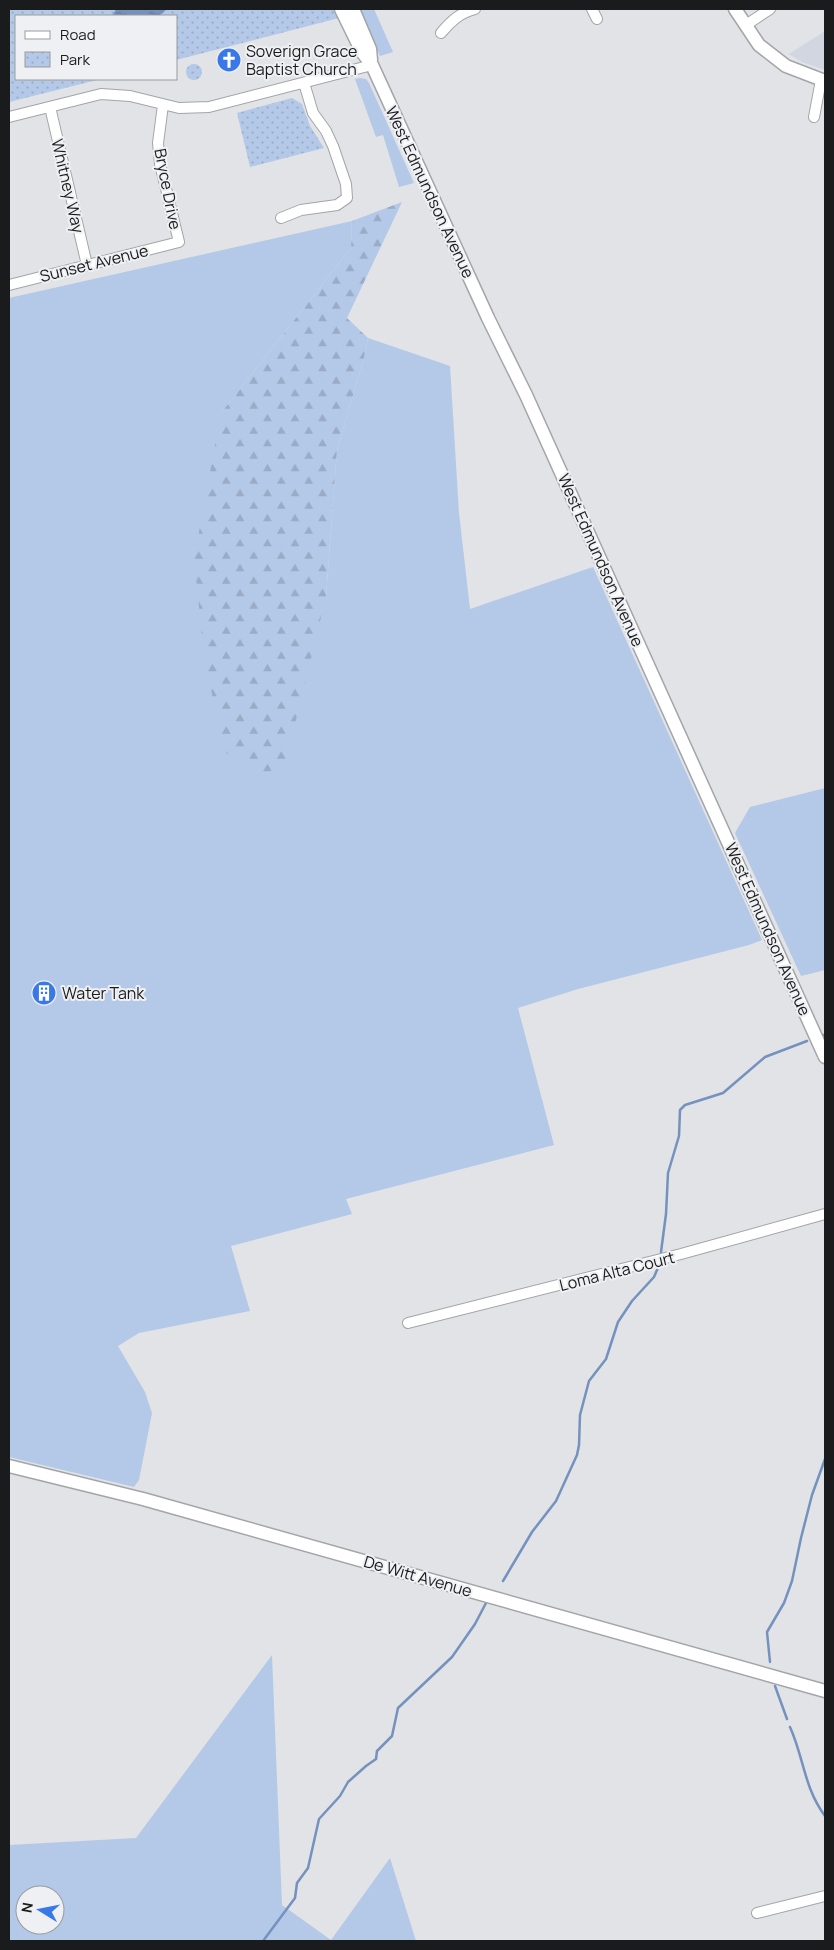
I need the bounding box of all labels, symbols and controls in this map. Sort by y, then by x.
legend [15,15,178,80]
text: Road [60,24,96,45]
place label: Soverign Grace Baptist Church [246,40,357,80]
church icon: Soverign Grace Baptist Church [216,47,242,73]
text: Park [60,49,90,70]
street label: West Edmundson Avenue [380,102,480,282]
street label: Whitney Way [46,137,90,236]
street label: Bryce Drive [149,147,187,231]
street label: Sunset Avenue [37,239,151,287]
street label: West Edmundson Avenue [553,470,649,650]
street label: West Edmundson Avenue [720,839,816,1019]
building icon: Water Tank [31,980,57,1006]
place label: Water Tank [62,982,145,1004]
street label: Loma Alta Court [557,1246,677,1296]
street label: De Witt Avenue [361,1550,475,1602]
north arrow [15,1885,65,1935]
text: N [16,1901,37,1914]

